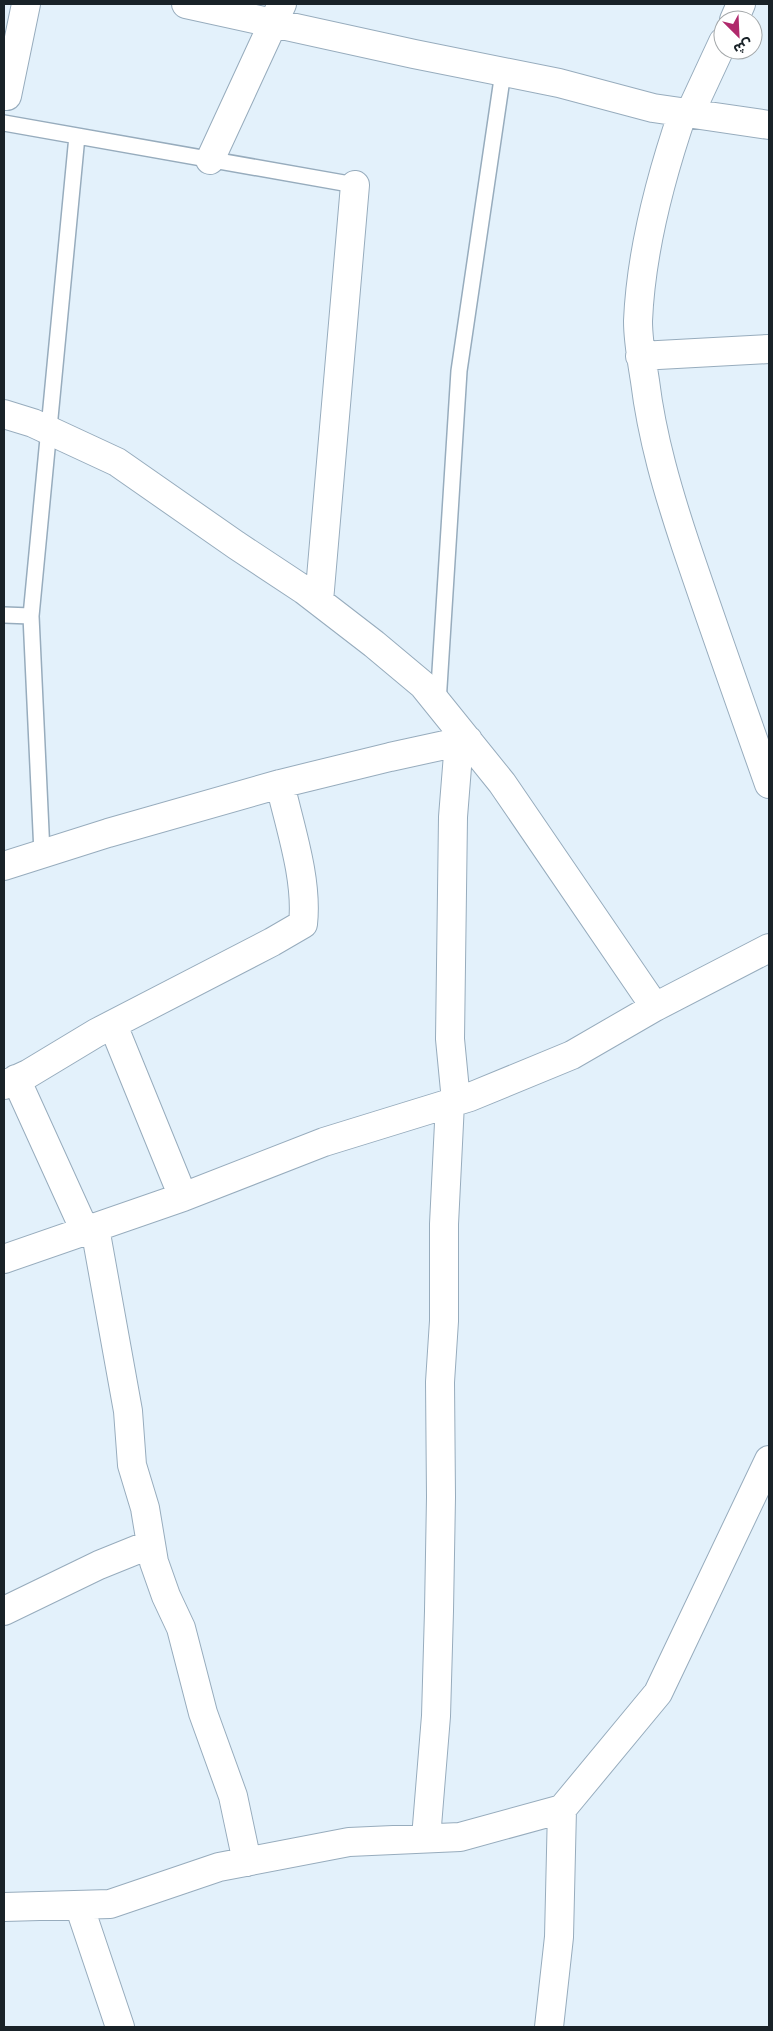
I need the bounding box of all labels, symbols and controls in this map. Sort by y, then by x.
north arrow [713,10,763,60]
text: ش [731,36,756,59]

